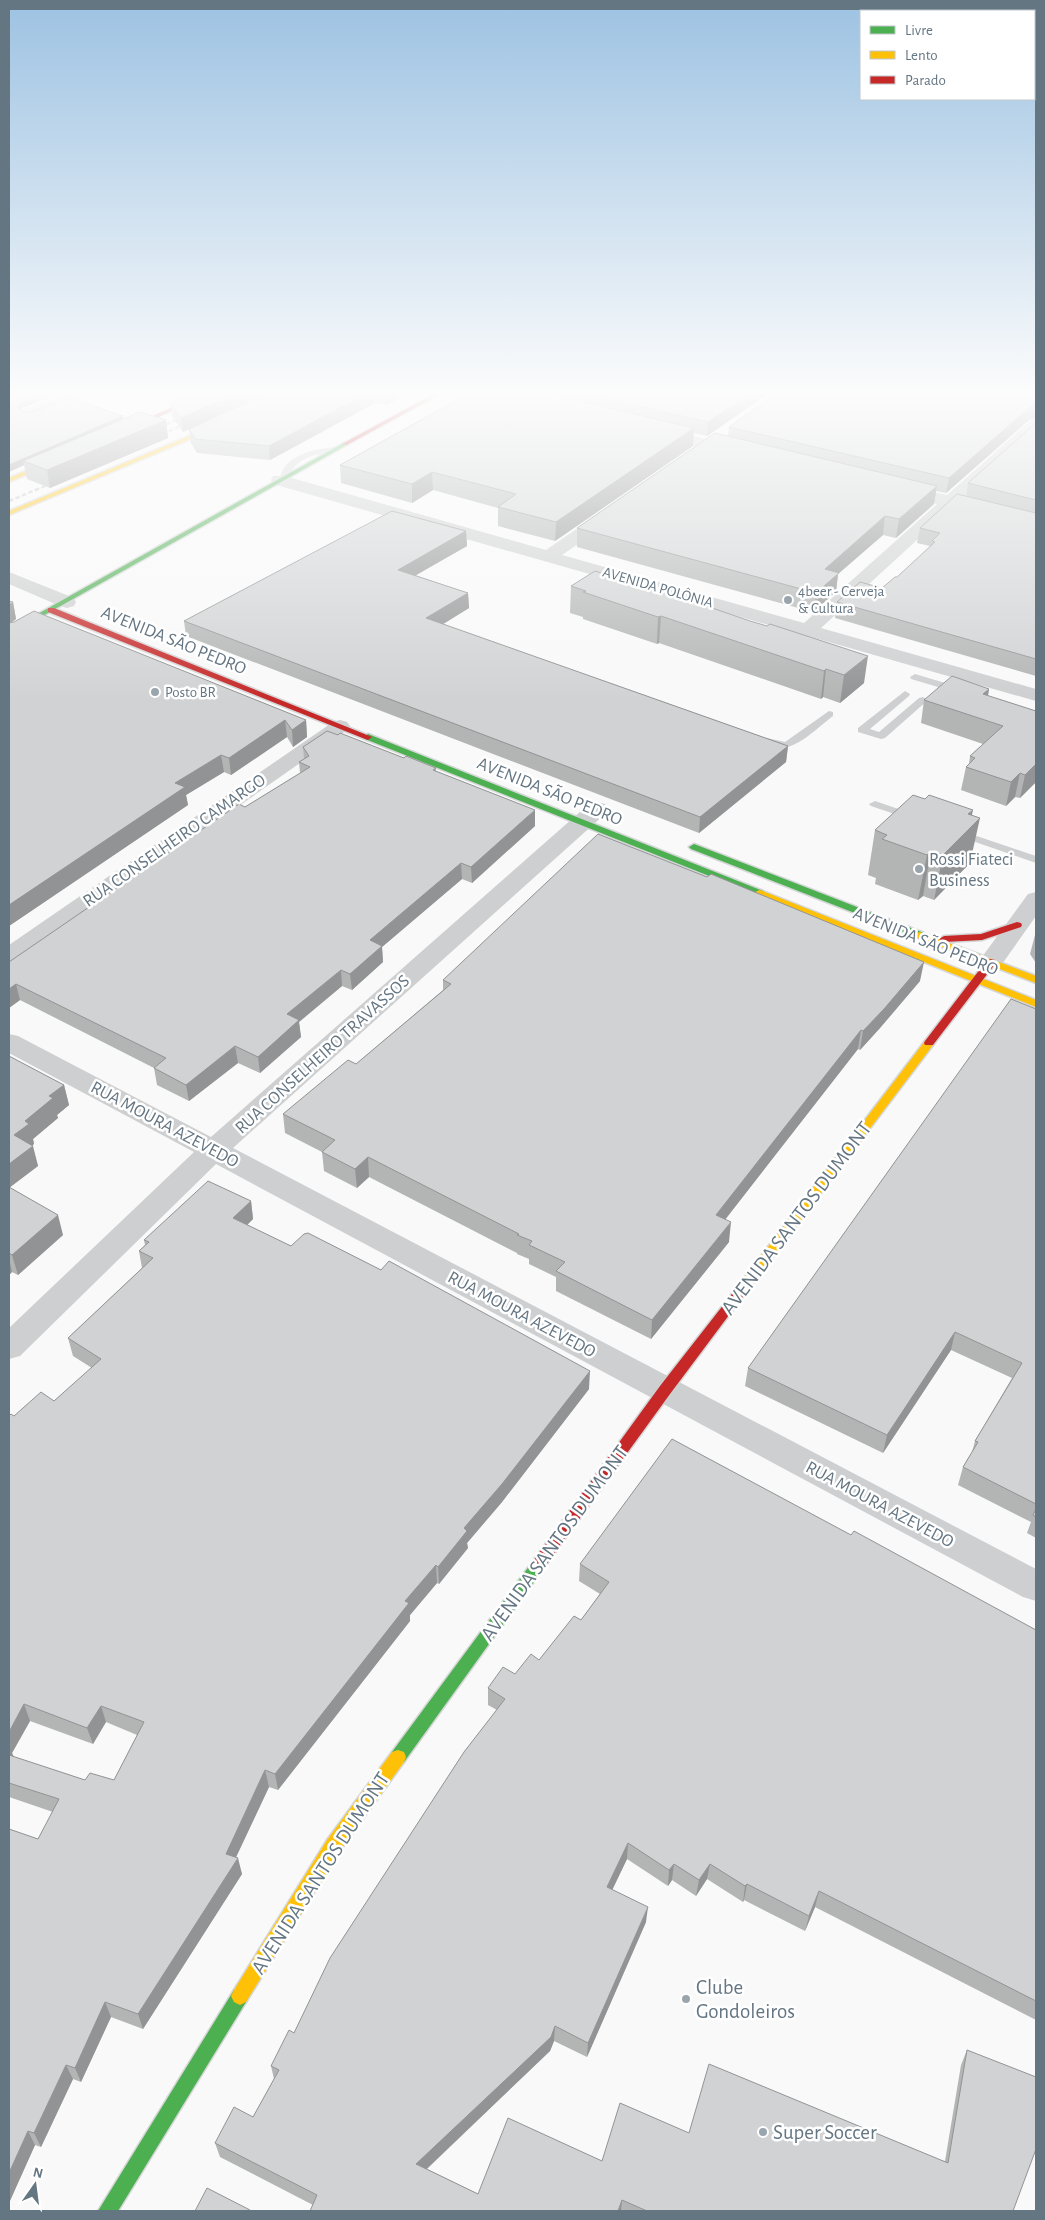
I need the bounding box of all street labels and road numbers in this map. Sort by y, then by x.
street label: AVENIDA POLÔNIA [601,564,716,611]
street label: AVENIDA SÃO PEDRO [99,601,250,678]
street label: AVENIDA SÃO PEDRO [475,752,626,829]
street label: RUA CONSELHEIRO CAMARGO [80,771,269,911]
street label: AVENIDA SÃO PEDRO [851,902,1002,979]
street label: RUA CONSELHEIRO TRAVASSOS [232,972,413,1138]
street label: RUA MOURA AZEVEDO [88,1078,241,1171]
street label: AVENIDA SANTOS DUMONT [717,1118,876,1319]
street label: RUA MOURA AZEVEDO [445,1268,598,1361]
street label: AVENIDA SANTOS DUMONT [477,1442,632,1645]
street label: RUA MOURA AZEVEDO [803,1458,956,1551]
street label: AVENIDA SANTOS DUMONT [247,1769,393,1978]

